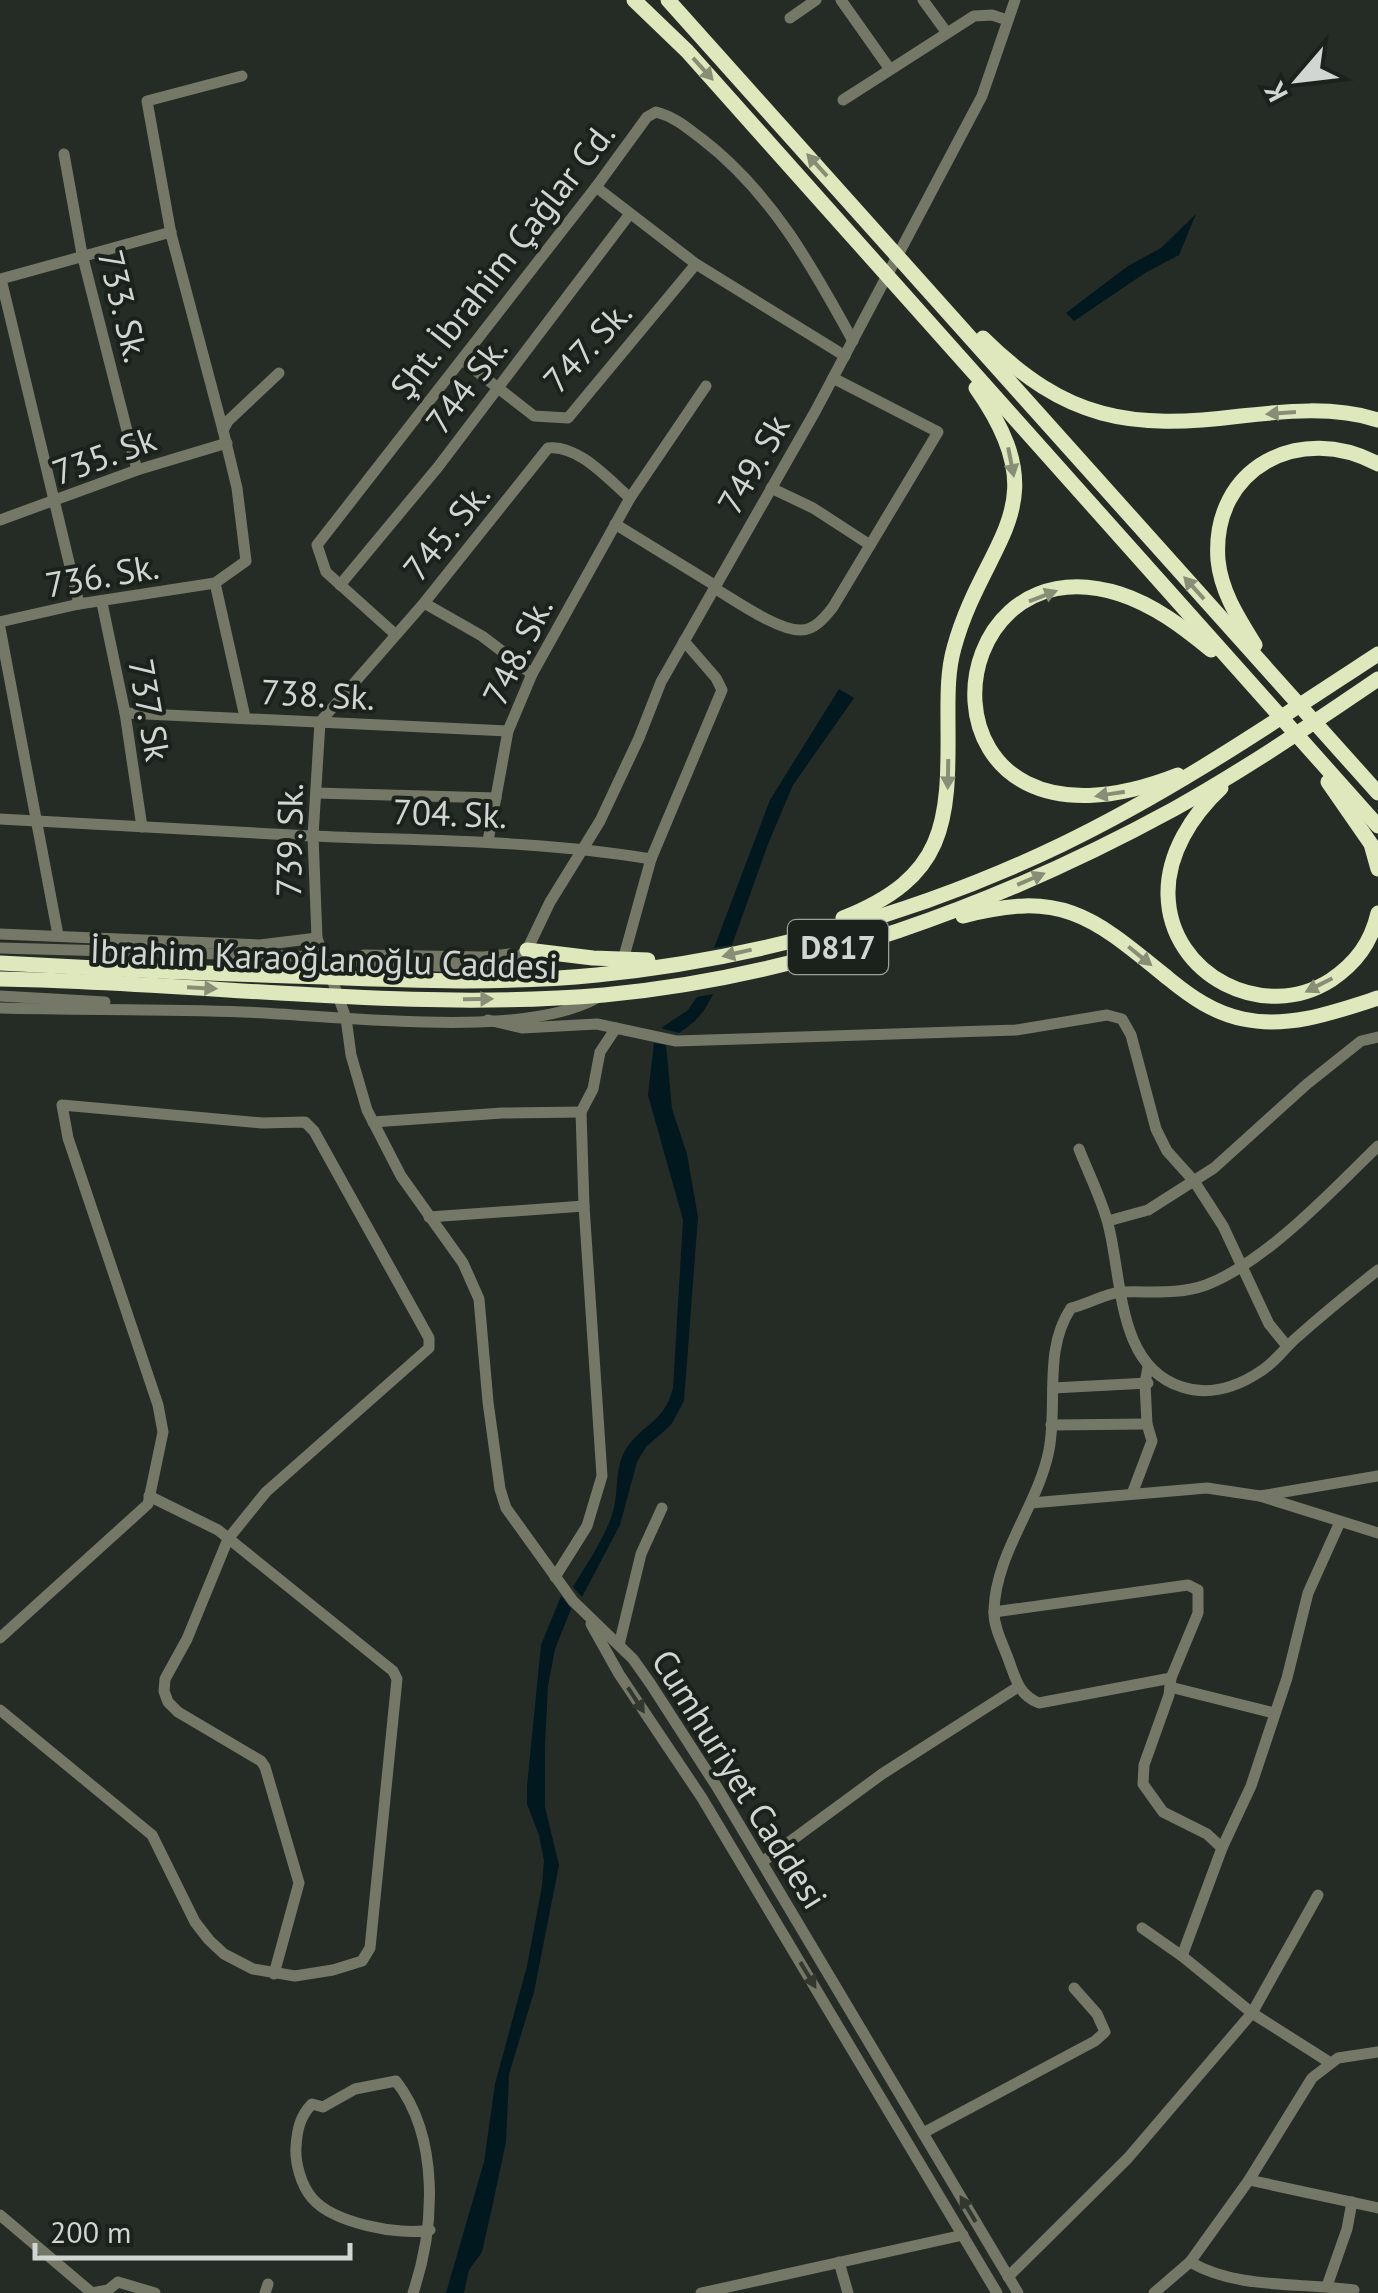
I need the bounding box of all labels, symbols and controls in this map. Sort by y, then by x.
north arrow [1248,30,1348,130]
one-way arrow [691,56,713,81]
text: K [1255,75,1296,108]
street label: Şht. İbrahim Çağlar Cd. [379,112,625,408]
one-way arrow [807,153,829,178]
street label: 733. Sk. [88,245,160,367]
street label: 747. Sk. [533,290,641,402]
street label: 744 Sk. [415,327,517,443]
one-way arrow [1265,405,1297,421]
street label: 749. Sk [706,406,800,522]
street label: 735. Sk [46,415,162,495]
one-way arrow [1003,447,1019,478]
street label: 745. Sk. [392,472,500,590]
street label: 736. Sk. [42,542,162,608]
one-way arrow [1183,575,1205,600]
one-way arrow [1029,588,1059,603]
street label: 748. Sk. [471,590,563,712]
street label: 737. Sk [118,655,182,765]
street label: 738. Sk. [260,668,376,720]
one-way arrow [940,759,956,791]
street label: 739. Sk. [265,783,313,897]
one-way arrow [1094,787,1125,803]
street label: 704. Sk. [392,788,508,838]
one-way arrow [1016,871,1046,887]
road number: D817 [788,920,888,974]
street label: İbrahim Karaoğlanoğlu Caddesi [89,927,559,989]
one-way arrow [1128,945,1153,966]
one-way arrow [721,946,752,961]
one-way arrow [1305,976,1333,993]
one-way arrow [187,980,219,996]
one-way arrow [463,990,495,1006]
street label: Cumhuriyet Caddesi [642,1641,838,1917]
one-way arrow [626,1686,645,1714]
one-way arrow [799,1961,816,1989]
one-way arrow [960,2195,977,2223]
scale bar [35,2198,350,2260]
text: 200 m [50,2212,131,2251]

